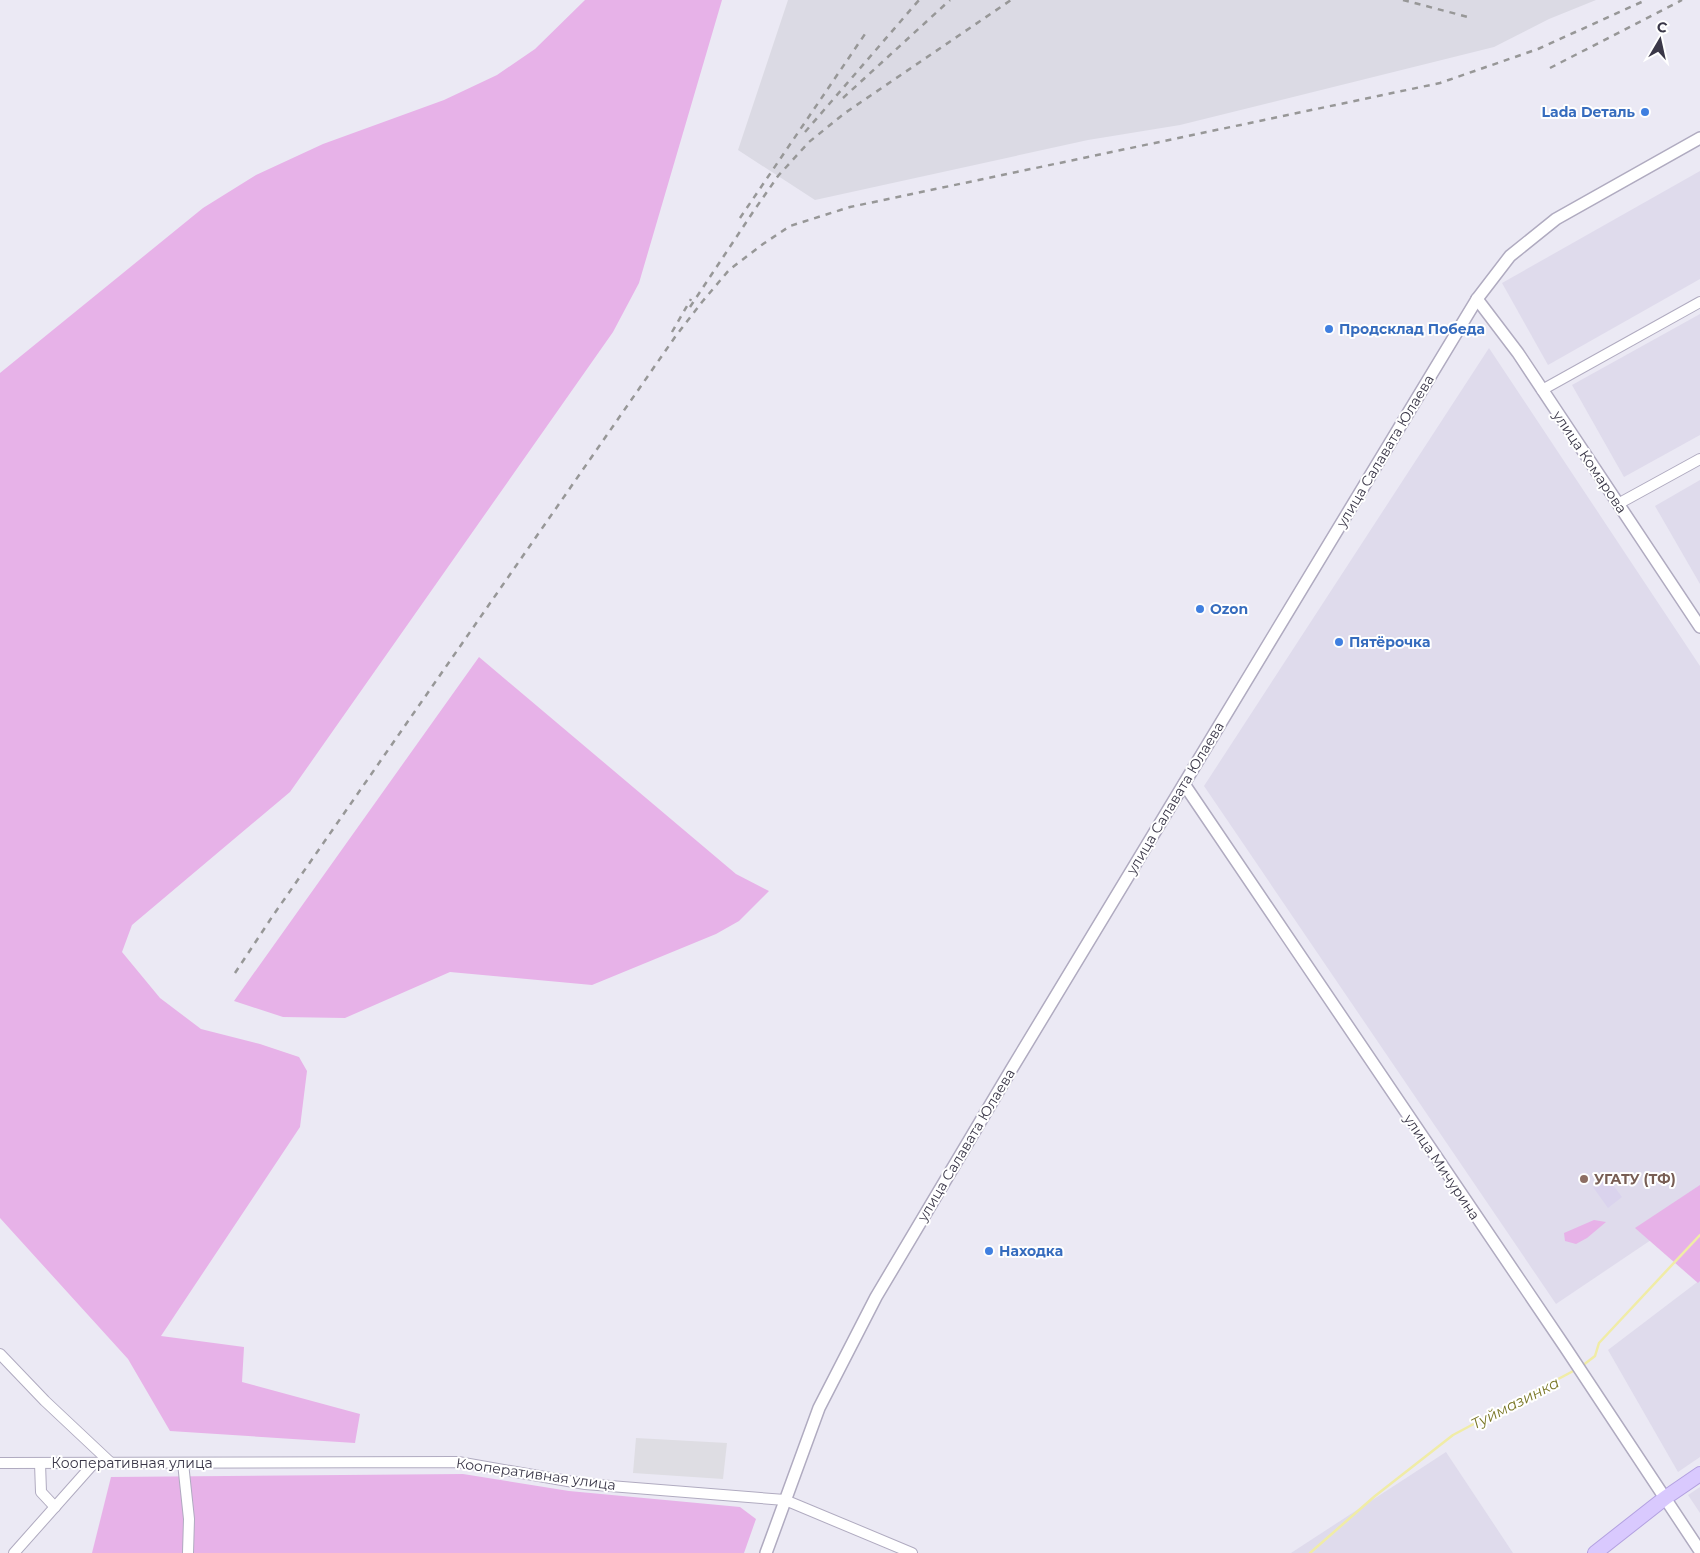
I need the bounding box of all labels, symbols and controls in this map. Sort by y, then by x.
north arrow [1635,15,1685,65]
text: С [1656,17,1668,37]
place label: Lada Dеталь [1541,103,1636,121]
marker: Lada Dеталь [1639,106,1651,118]
place label: Продсклад Победа [1339,320,1485,338]
marker: Продсклад Победа [1323,323,1335,335]
street label: улица Салавата Юлаева [1332,371,1438,531]
street label: улица Комарова [1548,406,1631,517]
place label: Ozon [1210,600,1248,618]
marker: Ozon [1194,603,1206,615]
place label: Пятёрочка [1349,633,1430,651]
marker: Пятёрочка [1333,636,1345,648]
street label: улица Салавата Юлаева [1122,718,1228,878]
street label: улица Салавата Юлаева [913,1065,1019,1225]
street label: улица Мичурина [1399,1110,1484,1223]
place label: УГАТУ (ТФ) [1594,1170,1676,1188]
marker: УГАТУ (ТФ) [1578,1173,1590,1185]
place label: Находка [999,1242,1063,1260]
marker: Находка [983,1245,995,1257]
water label: Туймазинка [1468,1373,1562,1433]
street label: Кооперативная улица [51,1454,213,1472]
street label: Кооперативная улица [455,1454,617,1494]

